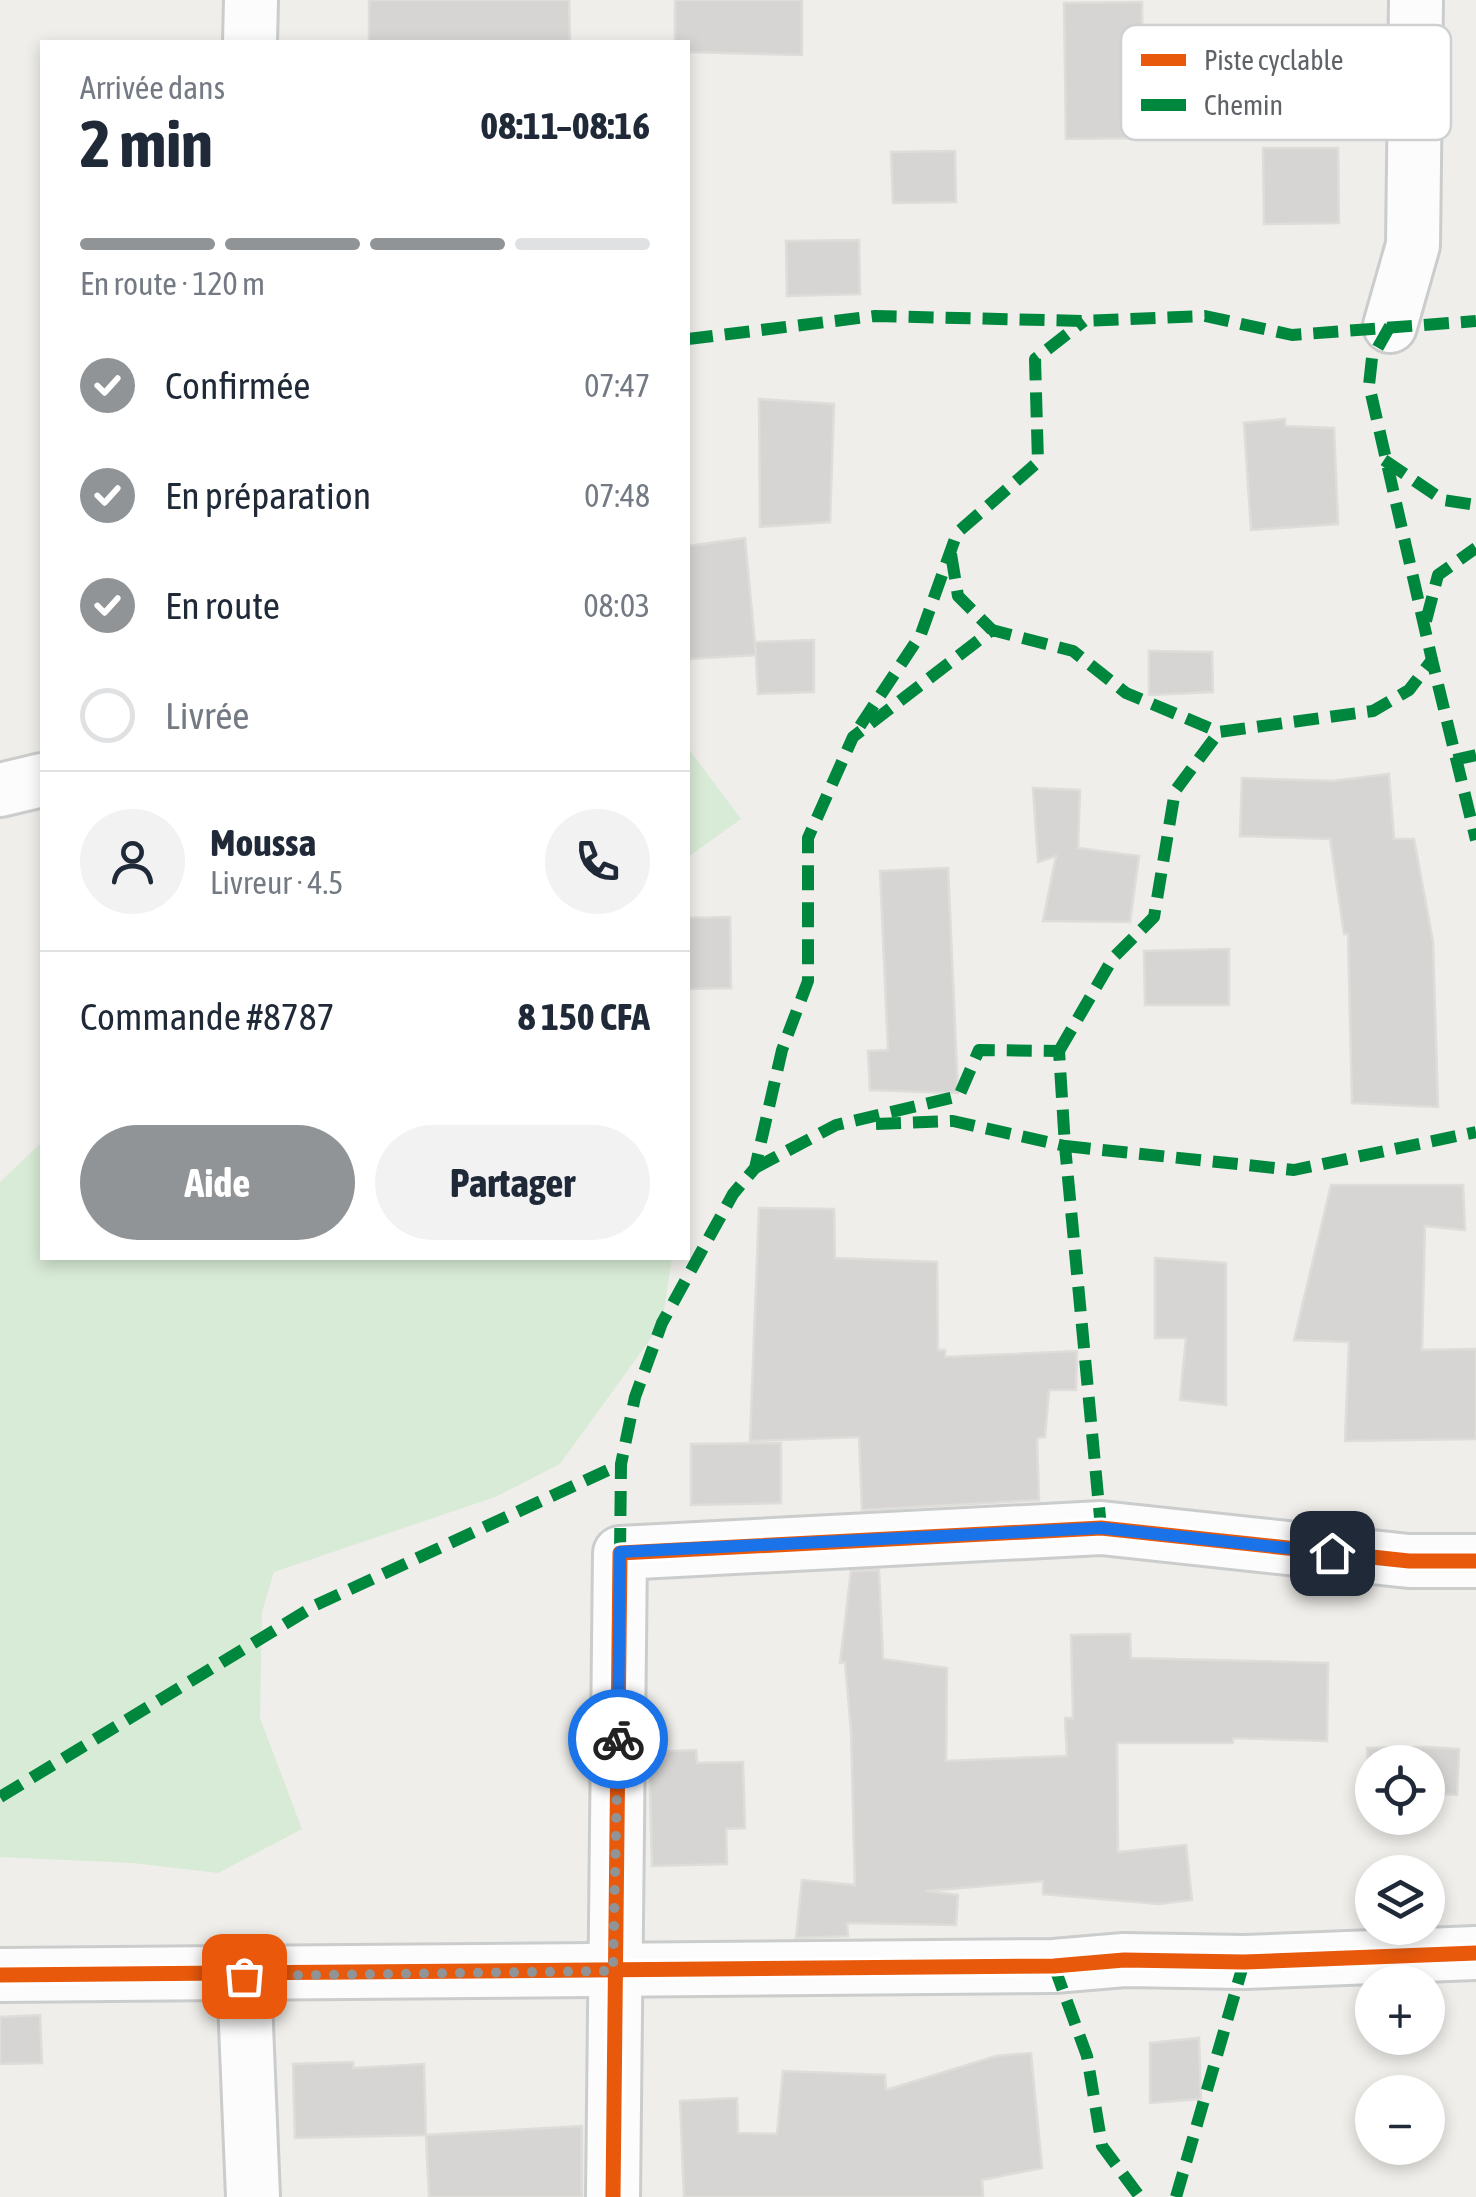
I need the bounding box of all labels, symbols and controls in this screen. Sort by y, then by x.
legend [1121,25,1451,140]
text: Piste cyclable [1204,44,1343,76]
text: Arrivée dans [80,69,225,106]
text: Chemin [1204,89,1283,121]
text: 08:11–08:16 [480,104,650,147]
text: 2 min [80,106,213,181]
text: En route · 120 m [80,265,265,302]
icon: check [80,358,135,413]
text: Confirmée [165,364,311,407]
text: 07:47 [584,367,650,404]
icon: check [80,468,135,523]
text: En préparation [165,474,371,517]
text: 07:48 [584,477,650,514]
icon: check [80,578,135,633]
text: En route [165,584,280,627]
text: 08:03 [584,587,650,624]
text: Livrée [165,694,250,737]
button: person [80,809,185,914]
button: phone [545,809,650,914]
text: Moussa [210,821,316,864]
text: Livreur · 4.5 [210,864,343,901]
text: Commande #8787 [80,995,334,1038]
text: 8 150 CFA [518,995,650,1038]
button: Aide [80,1125,355,1240]
button: Partager [375,1125,650,1240]
pin [1290,1511,1375,1596]
icon: home [1305,1526,1360,1581]
courier [568,1689,668,1789]
icon: bike [591,1712,646,1767]
map controls [1355,1745,1445,2165]
button: locate [1355,1745,1445,1835]
button: layers [1355,1855,1445,1945]
pin [202,1934,287,2019]
icon: bag [217,1949,272,2004]
button: + [1355,1965,1445,2055]
button: − [1355,2075,1445,2165]

